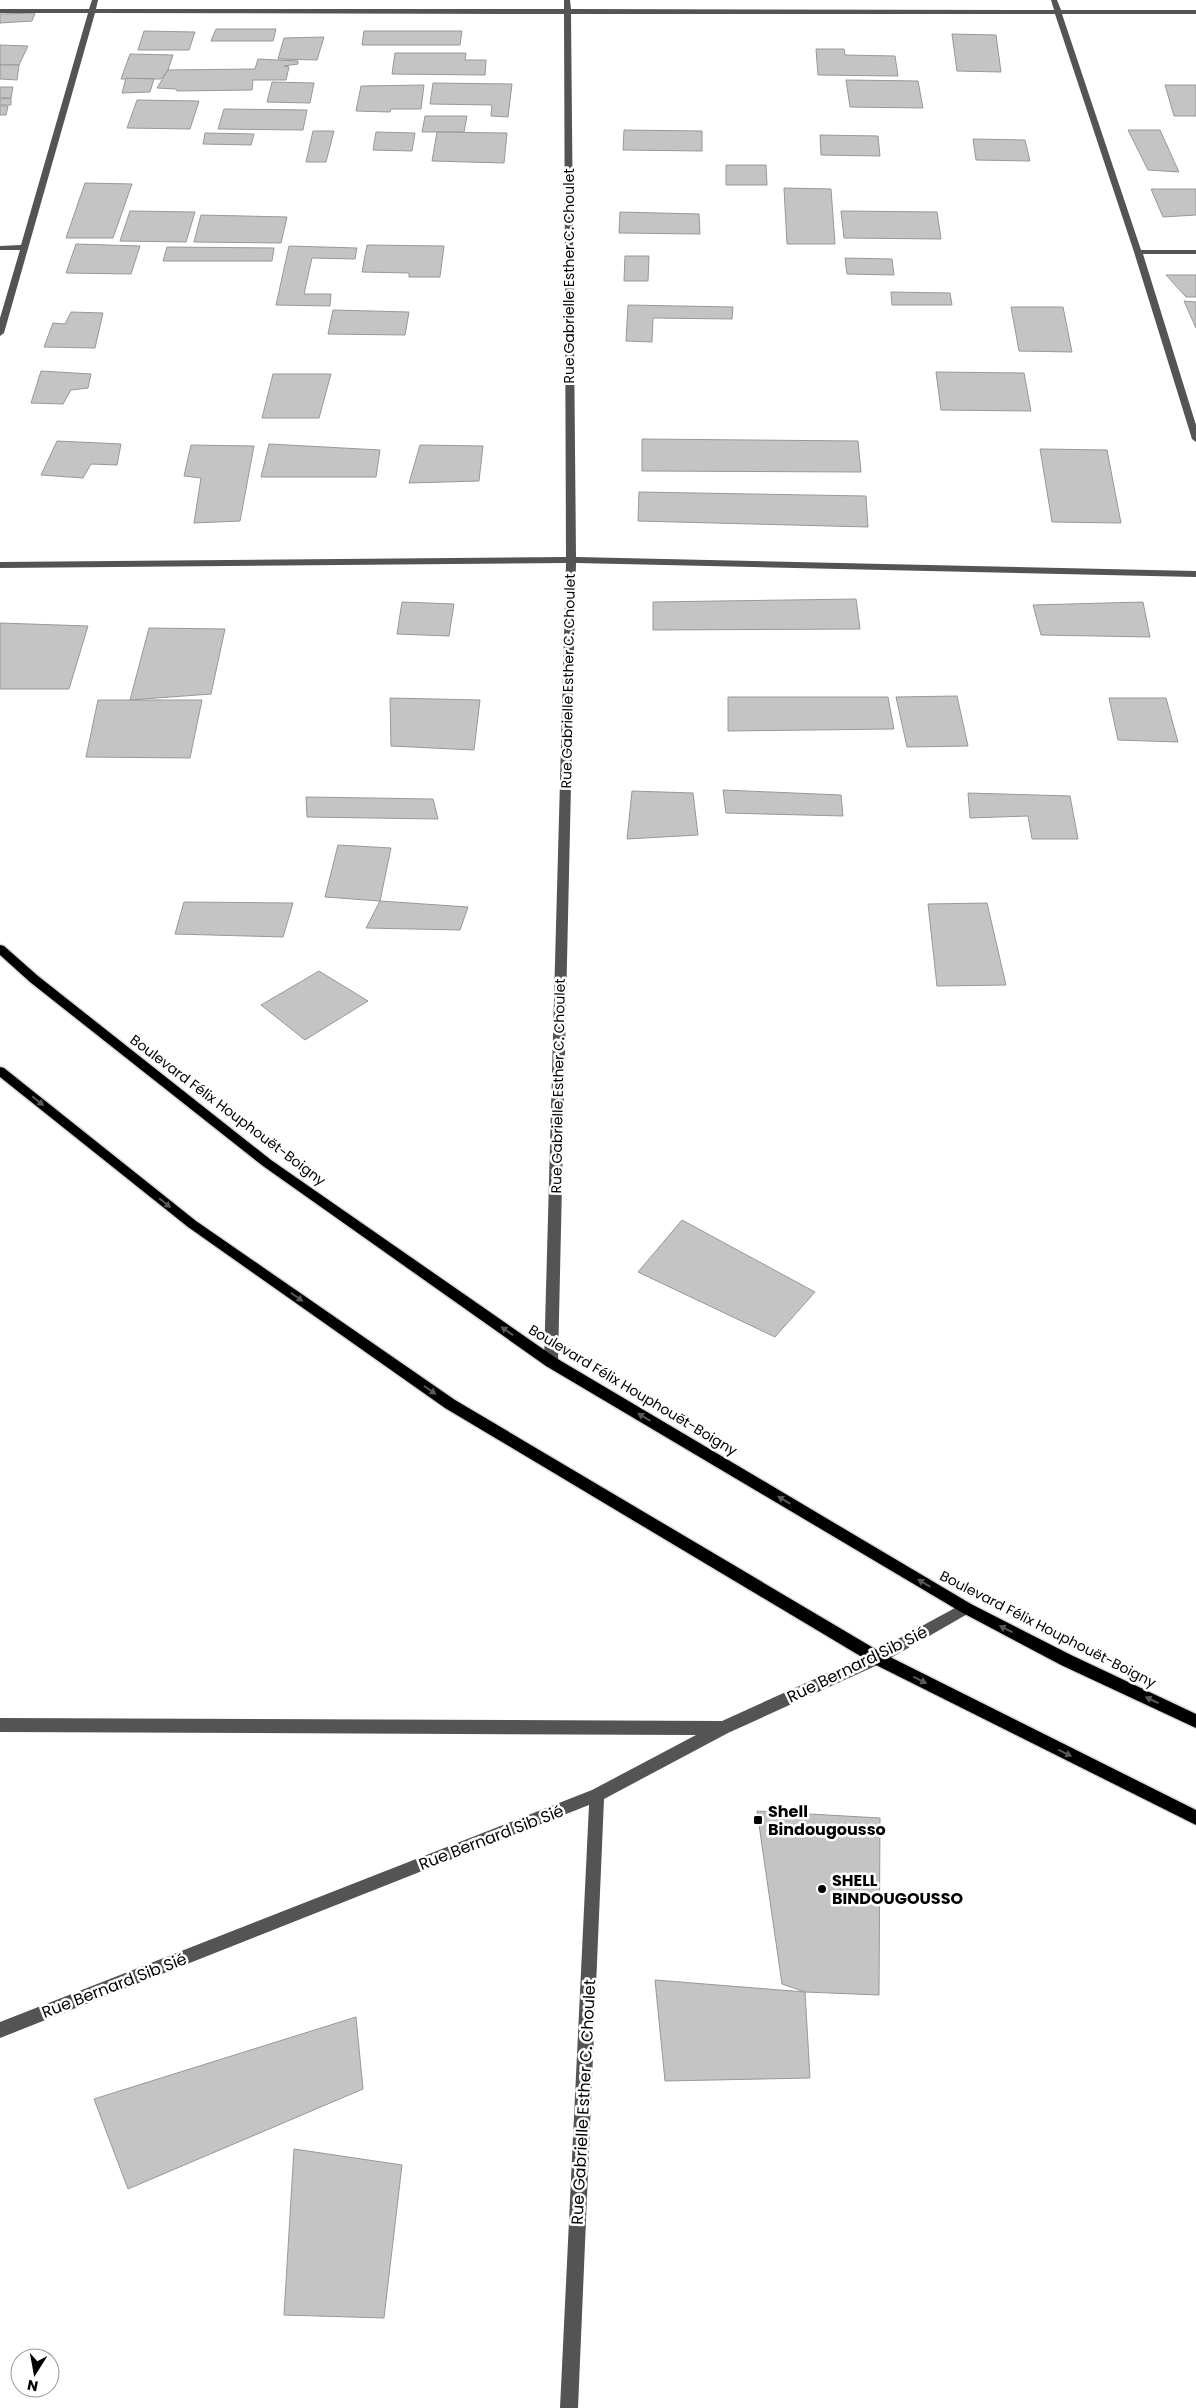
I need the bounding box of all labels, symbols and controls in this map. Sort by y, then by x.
street label: Rue Gabrielle Esther C. Choulet [559,169,579,383]
street label: Rue Gabrielle Esther C. Choulet [556,573,580,789]
street label: Rue Gabrielle Esther C. Choulet [546,978,570,1194]
street label: Boulevard Félix Houphouët-Boigny [126,1030,330,1190]
one-way arrow [31,1096,44,1107]
one-way arrow [158,1197,171,1208]
one-way arrow [290,1292,304,1302]
street label: Boulevard Félix Houphouët-Boigny [525,1320,741,1460]
one-way arrow [500,1326,513,1336]
one-way arrow [423,1385,437,1395]
one-way arrow [638,1413,651,1422]
one-way arrow [776,1496,791,1504]
street label: Boulevard Félix Houphouët-Boigny [936,1566,1160,1692]
one-way arrow [917,1578,930,1587]
street label: Rue Bernard Sib Sié [783,1620,931,1708]
one-way arrow [999,1625,1013,1633]
one-way arrow [913,1676,927,1684]
one-way arrow [1145,1696,1159,1704]
one-way arrow [1058,1749,1072,1757]
street label: Rue Bernard Sib Sié [415,1799,567,1876]
place label: Shell Bindougousso [768,1800,886,1841]
marker: Shell Bindougousso [752,1814,764,1826]
place label: SHELL BINDOUGOUSSO [832,1869,964,1910]
marker: SHELL BINDOUGOUSSO [816,1883,828,1895]
street label: Rue Bernard Sib Sié [38,1947,190,2024]
street label: Rue Gabrielle Esther C. Choulet [566,1979,601,2225]
north arrow [10,2348,60,2398]
text: N [25,2375,40,2397]

